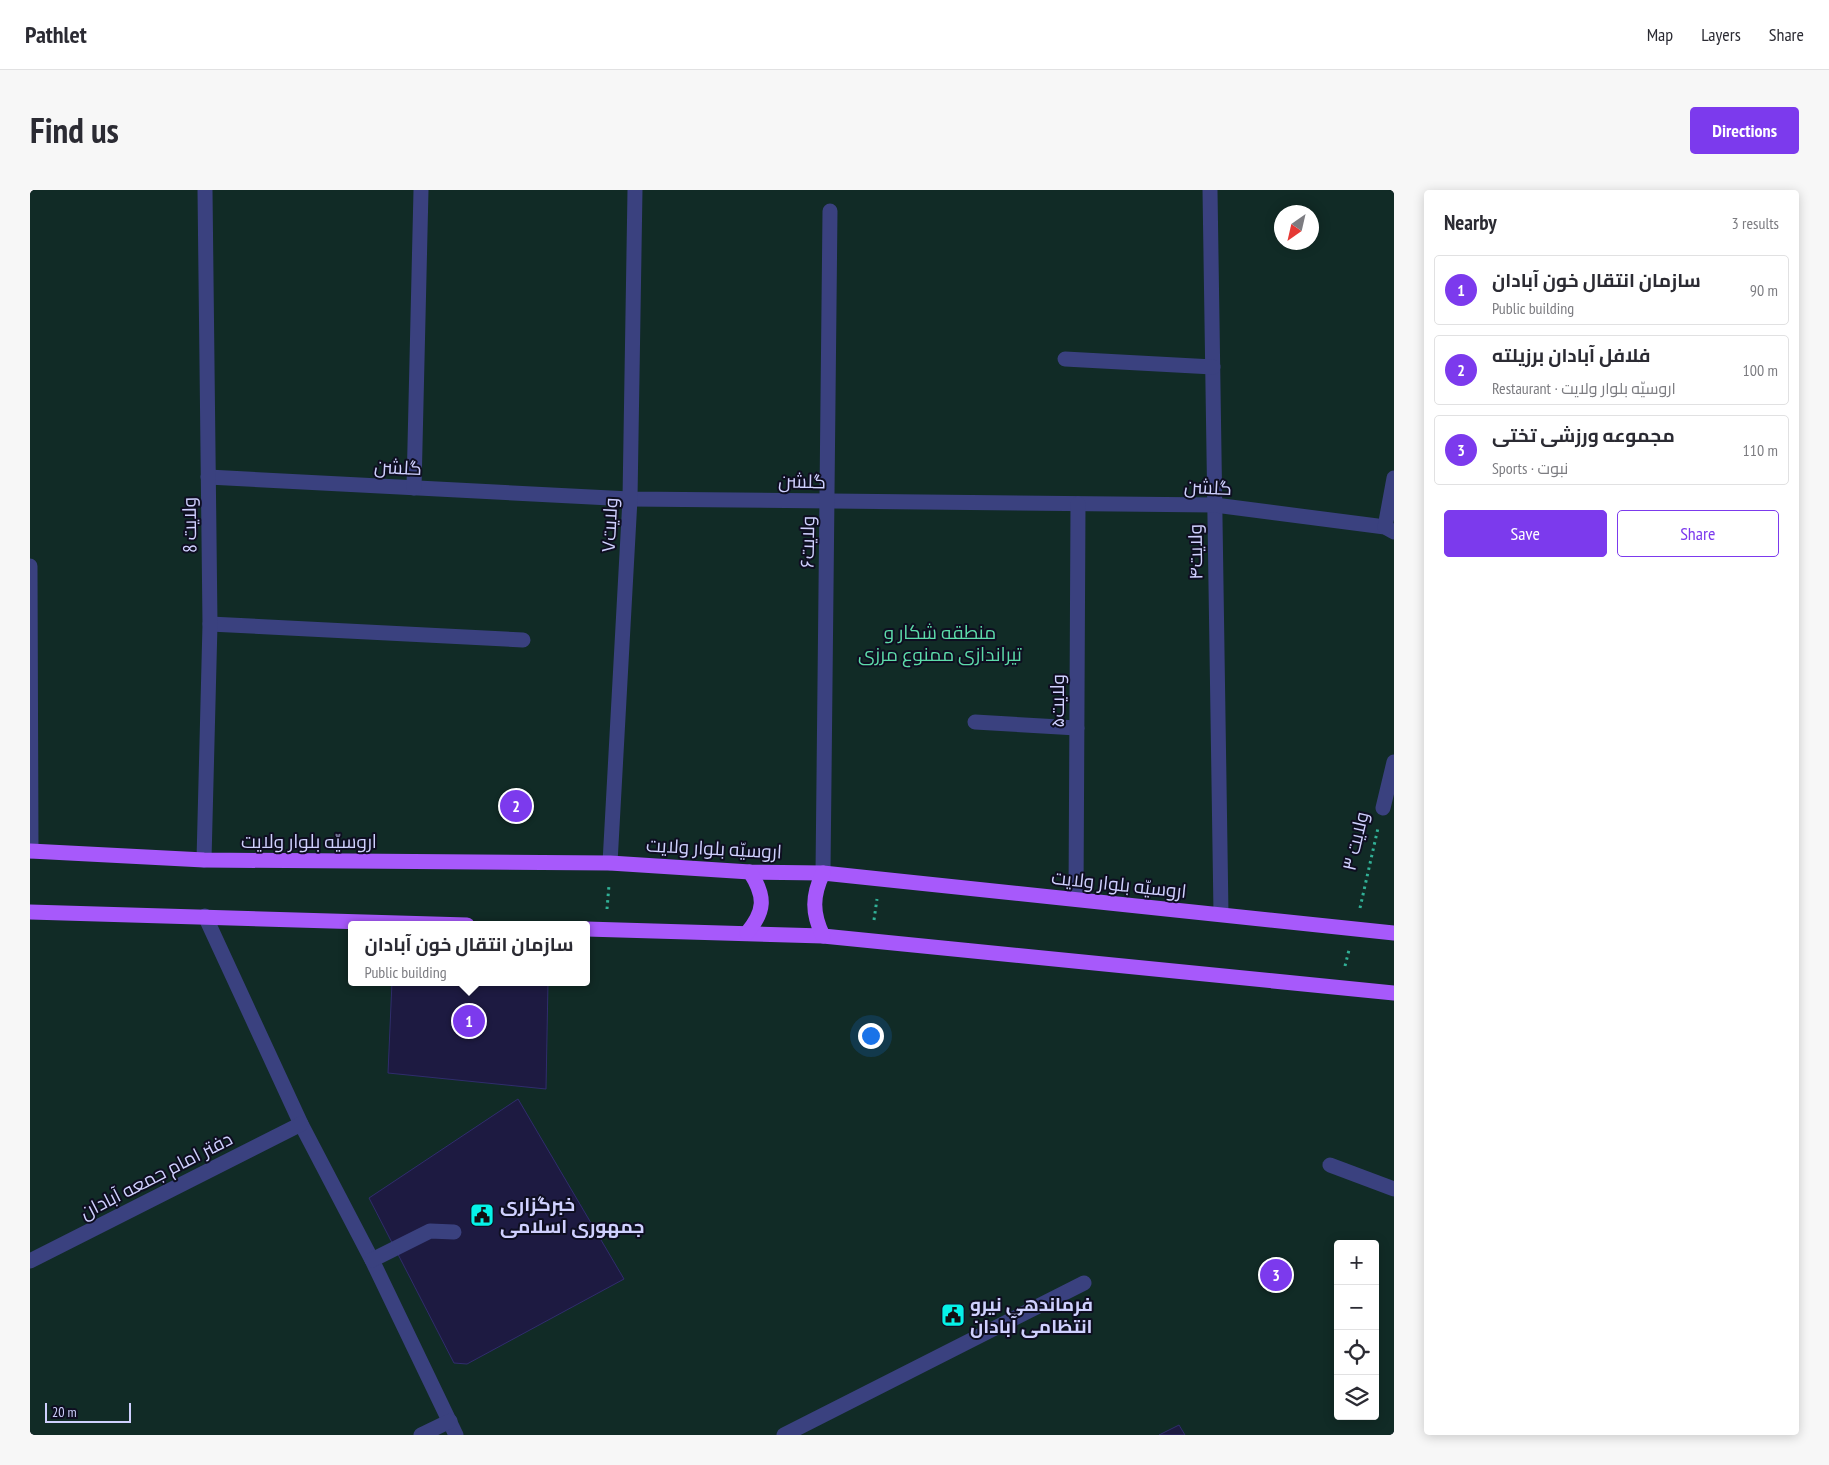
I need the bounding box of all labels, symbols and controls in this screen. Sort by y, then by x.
text: Pathlet [25,19,87,50]
text: Map [1647,23,1673,46]
text: Layers [1701,23,1741,46]
text: Share [1769,23,1804,46]
text: Find us [30,107,119,153]
button: Directions [1690,107,1799,154]
north arrow [1274,205,1319,250]
text: Nearby [1444,209,1497,236]
text: 3 results [1732,213,1779,233]
text: سازمان انتقال خون آبادان [1492,268,1701,292]
text: 1 [1457,280,1465,300]
text: 90 m [1750,280,1778,300]
text: Public building [1492,298,1574,318]
text: فلافل آبادان برزیلته [1492,343,1651,367]
text: 2 [1457,360,1465,380]
text: 100 m [1743,360,1778,380]
text: Restaurant · اروسیّه بلوار ولایت [1492,378,1676,398]
text: مجموعه ورزشی تختی [1492,423,1675,447]
text: 3 [1457,440,1465,460]
text: 110 m [1743,440,1778,460]
street label: گلشن [373,454,423,480]
text: Sports · نبوت [1492,458,1568,478]
street label: گلشن [778,469,826,493]
street label: گلشن [1183,474,1233,500]
street label: ولایت 8 [177,497,201,553]
street label: ولایت۷ [596,497,622,553]
button: Save [1444,510,1607,557]
button: Share [1617,510,1779,557]
street label: ولایت۶ [795,516,819,568]
street label: ولایت۴ [1183,524,1207,580]
park label: منطقه شکار و تیراندازی ممنوع مرزی [858,620,1022,668]
street label: ولایت۵ [1045,674,1069,728]
pin: 2 [500,787,532,825]
street label: ولایت ۳ [1337,809,1373,873]
street label: اروسیّه بلوار ولایت [241,829,377,853]
street label: اروسیّه بلوار ولایت [645,832,783,864]
street label: اروسیّه بلوار ولایت [1050,865,1188,903]
popup [348,921,590,986]
text: سازمان انتقال خون آبادان [365,932,573,956]
text: Public building [365,962,447,982]
pin: 1 [453,1002,485,1040]
your location [858,1023,884,1049]
street label: دفتر امام جمعه آبادان [76,1126,237,1226]
place label: خبرگزاری جمهوری اسلامی [500,1192,644,1238]
public building icon: خبرگزاری جمهوری اسلامی [469,1202,495,1228]
map controls [1334,1240,1379,1420]
button: + [1334,1240,1379,1285]
pin: 3 [1260,1256,1292,1294]
button: − [1334,1285,1379,1330]
place label: فرماندهی نیرو انتظامی آبادان [970,1292,1093,1338]
public building icon: فرماندهی نیرو انتظامی آبادان [940,1302,966,1328]
button: locate [1334,1330,1379,1375]
button: layers [1334,1375,1379,1420]
scale bar [45,1400,131,1423]
text: 20 m [52,1403,77,1421]

